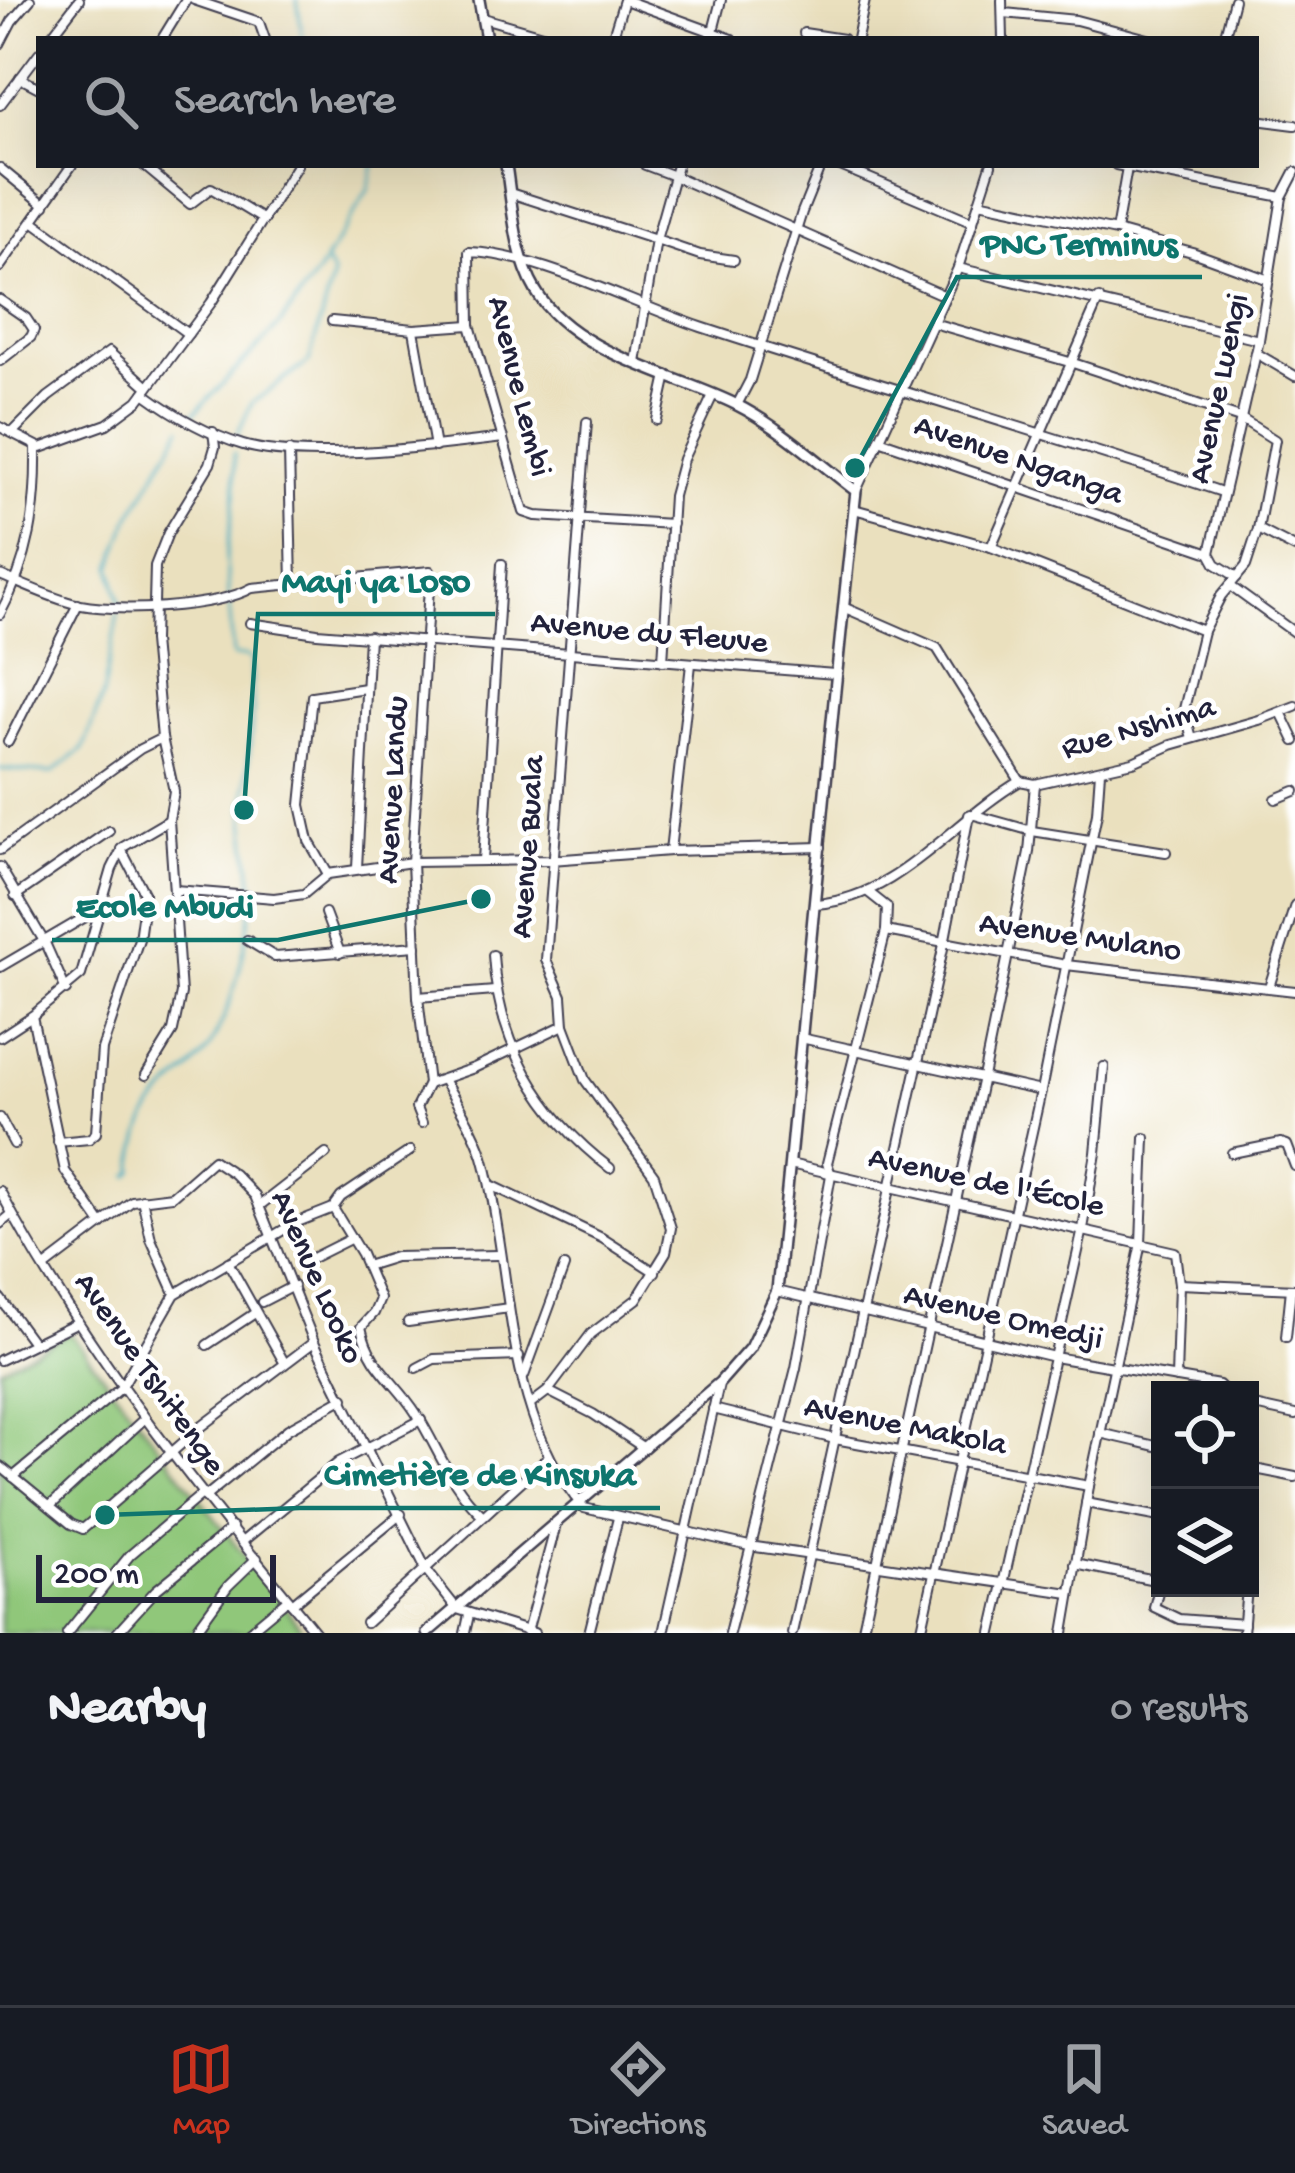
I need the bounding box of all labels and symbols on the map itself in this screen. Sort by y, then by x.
callout: PNC Terminus [957,205,1202,277]
text: PNC Terminus [978,226,1179,269]
street label: Avenue Luengi [1182,291,1260,487]
street label: Avenue Lembi [476,293,558,481]
street label: Avenue Nganga [909,408,1129,516]
callout: Mayi ya Loso [258,542,495,614]
text: Mayi ya Loso [281,563,471,606]
street label: Avenue du Fleuve [529,606,770,664]
street label: Rue Nshima [1058,690,1222,770]
street label: Avenue Landu [371,695,419,885]
street label: Avenue Buala [505,753,555,940]
callout: Ecole Mbudi [52,868,278,940]
text: Ecole Mbudi [76,888,254,931]
street label: Avenue Mulano [976,906,1184,972]
street label: Avenue de l'École [865,1140,1108,1228]
street label: Avenue Looko [260,1186,370,1370]
street label: Avenue Tshitenge [64,1266,233,1484]
street label: Avenue Omedji [900,1278,1106,1360]
street label: Avenue Makola [800,1390,1011,1467]
callout: Cimetière de Kinsuka [300,1436,660,1508]
text: Cimetière de Kinsuka [324,1456,638,1499]
scale bar [36,1549,276,1602]

